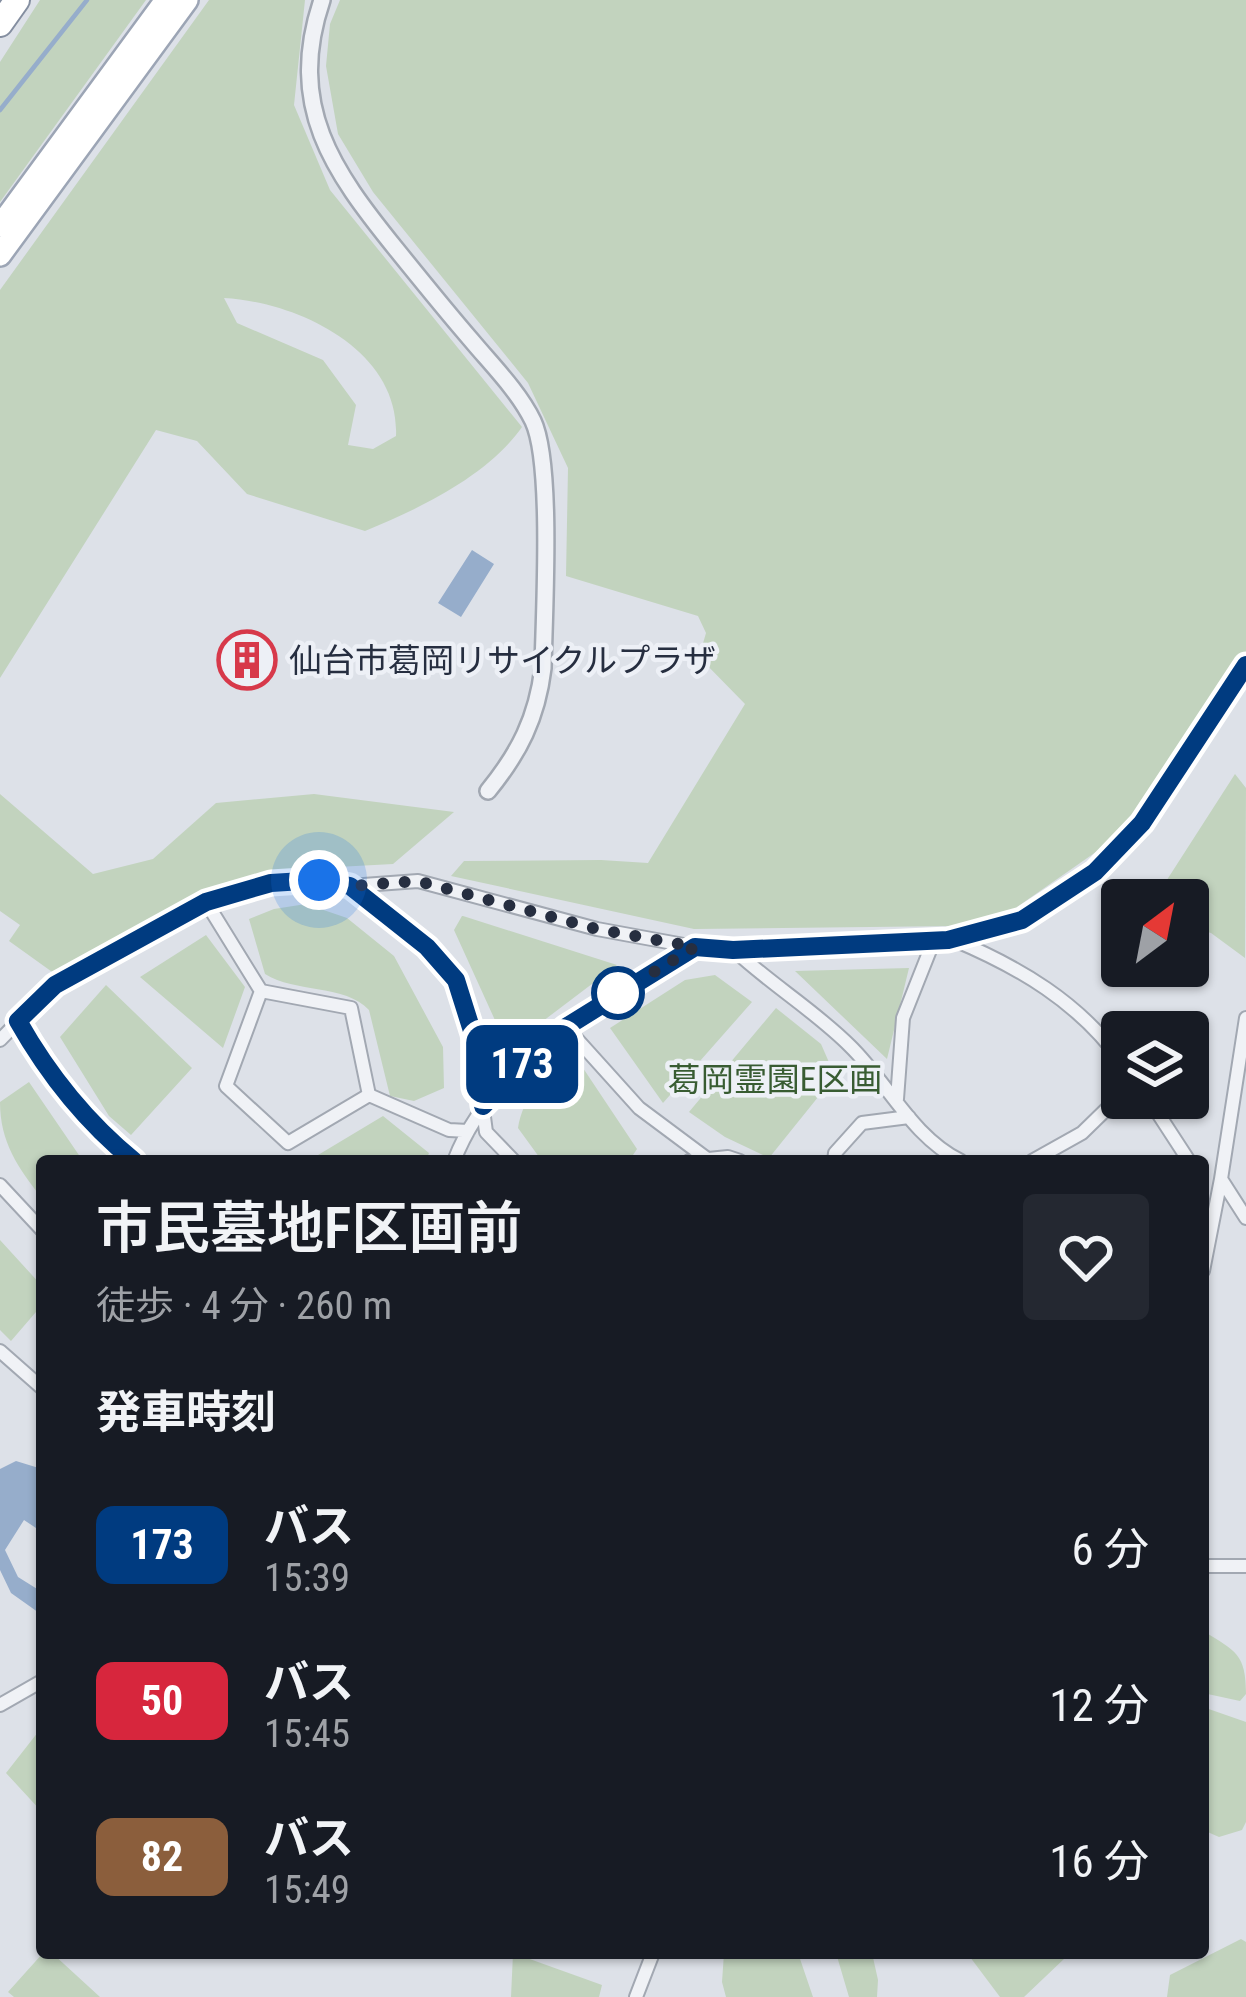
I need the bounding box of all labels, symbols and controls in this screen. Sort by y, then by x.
building icon: 仙台市葛岡リサイクルプラザ [216,629,278,691]
place label: 仙台市葛岡リサイクルプラザ [289,641,716,680]
your location [289,850,349,910]
north arrow [1101,879,1209,987]
map controls [1101,879,1209,1119]
unlabelled marker [593,968,643,1018]
button: layers [1101,1011,1209,1119]
line badge: 173 [453,1025,591,1103]
text: 173 [490,1039,554,1088]
park label: 葛岡霊園E区画 [668,1060,882,1099]
button: heart [1023,1194,1149,1320]
text: 市民墓地F区画前 [96,1195,522,1262]
text: 徒歩 · 4 分 · 260 m [96,1283,392,1329]
text: 発車時刻 [96,1386,276,1439]
text: バス [264,1500,354,1553]
text: 173 [130,1520,194,1569]
text: 6 分 [1071,1523,1149,1576]
text: 15:39 [264,1555,350,1601]
text: バス [264,1656,354,1709]
text: 50 [141,1676,183,1725]
text: 12 分 [1049,1679,1149,1732]
text: 15:45 [264,1711,350,1757]
text: バス [264,1812,354,1865]
text: 82 [141,1832,183,1881]
text: 16 分 [1049,1835,1149,1888]
text: 15:49 [264,1867,350,1913]

